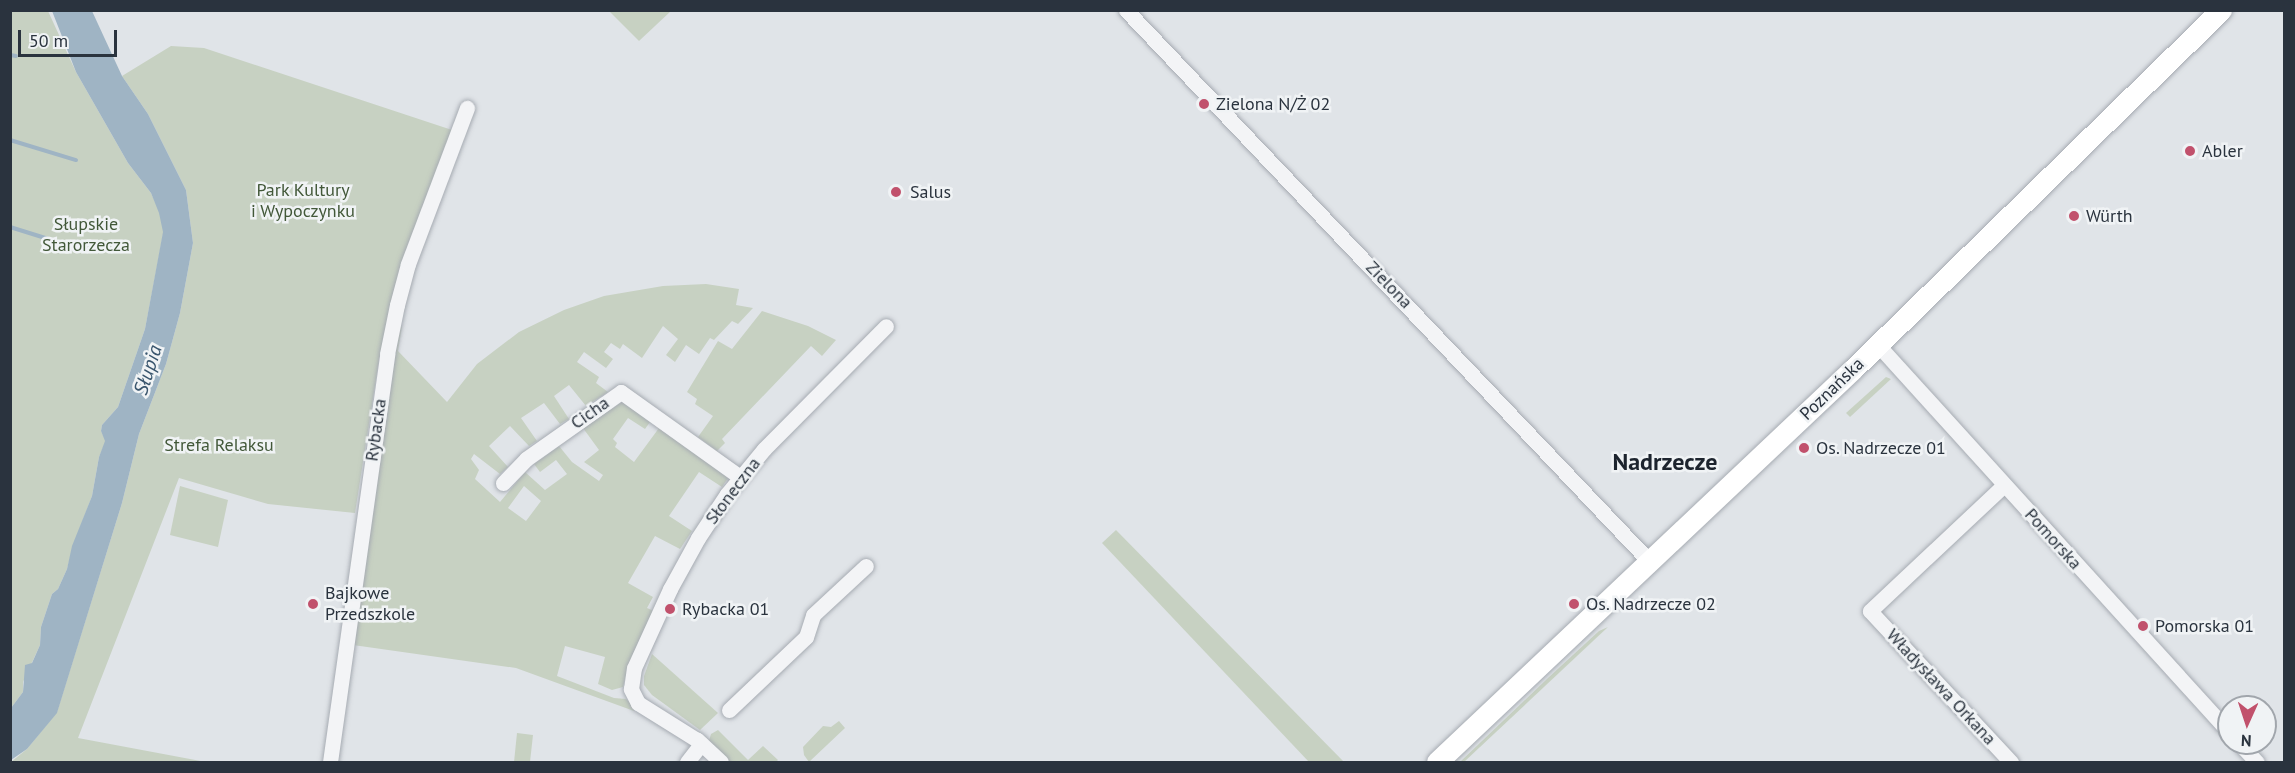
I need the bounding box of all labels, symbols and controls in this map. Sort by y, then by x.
scale bar [21,18,120,56]
text: 50 m [29,29,68,52]
place label: Zielona N/Ż 02 [1216,93,1331,115]
marker: Zielona N/Ż 02 [1197,97,1211,111]
place label: Abler [2202,140,2243,162]
marker: Abler [2183,144,2197,158]
park label: Park Kultury i Wypoczynku [251,180,355,222]
place label: Salus [910,181,951,203]
marker: Salus [887,183,905,201]
place label: Würth [2086,205,2133,227]
marker: Würth [2067,209,2081,223]
park label: Słupskie Starorzecza [42,214,130,256]
street label: Zielona [1361,257,1417,313]
water label: Słupia [129,342,167,398]
street label: Poznańska [1796,353,1868,425]
street label: Cicha [567,392,613,434]
street label: Rybacka [361,397,391,463]
park label: Strefa Relaksu [164,434,274,456]
place label: Os. Nadrzecze 01 [1816,437,1947,459]
marker: Os. Nadrzecze 01 [1797,441,1811,455]
district label: Nadrzecze [1612,448,1718,476]
street label: Słoneczna [701,453,765,529]
street label: Pomorska [2020,504,2086,574]
place label: Bajkowe Przedszkole [325,583,415,626]
place label: Os. Nadrzecze 02 [1586,593,1717,615]
marker: Bajkowe Przedszkole [306,597,320,611]
marker: Os. Nadrzecze 02 [1567,597,1581,611]
place label: Rybacka 01 [682,598,769,620]
marker: Rybacka 01 [663,602,677,616]
place label: Pomorska 01 [2155,615,2254,637]
marker: Pomorska 01 [2136,619,2150,633]
street label: Władysława Orkana [1882,625,2000,749]
north arrow [2217,695,2277,755]
text: N [2240,731,2252,751]

